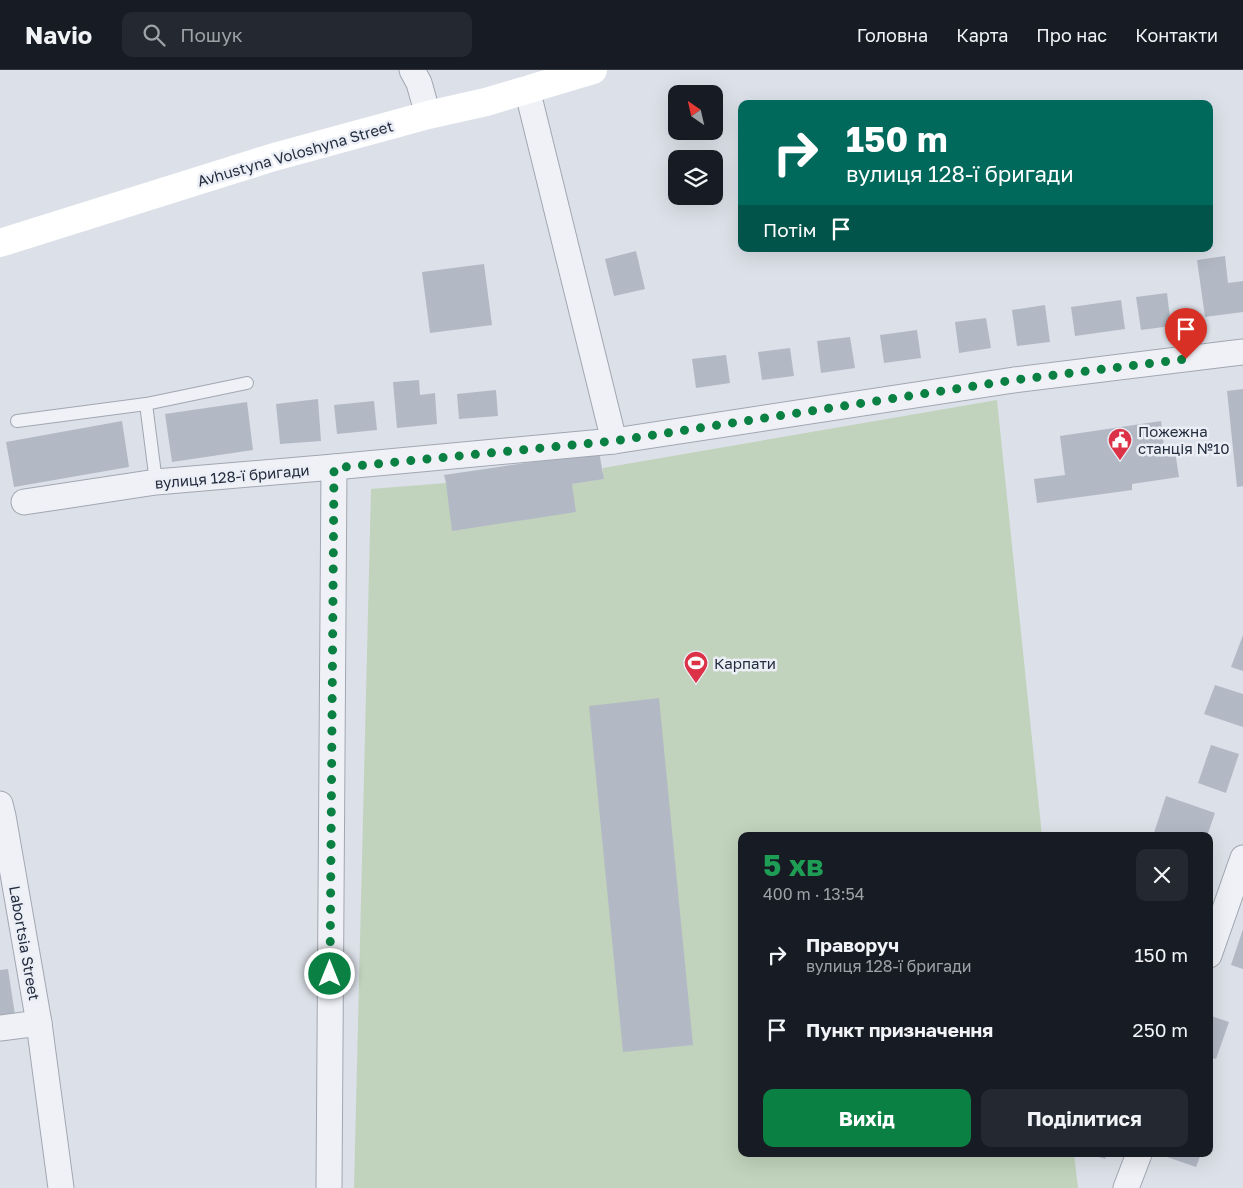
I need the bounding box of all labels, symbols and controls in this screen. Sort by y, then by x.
search box [122,12,472,57]
text: Navio [25,20,92,49]
icon: search [140,21,168,49]
text: Пошук [180,23,243,46]
text: Головна [857,24,928,46]
text: Карта [956,24,1008,46]
text: Про нас [1036,24,1107,46]
text: Контакти [1135,24,1218,46]
north arrow [668,85,722,140]
map controls [668,85,723,205]
street label: Avhustyna Voloshyna Street [195,116,395,190]
text: 150 m [846,118,948,160]
icon: right [763,120,828,185]
button: layers [668,150,723,205]
text: вулиця 128-ї бригади [846,160,1074,187]
icon: arrive [827,215,855,243]
text: Потім [763,218,817,241]
pin [1165,308,1207,359]
icon: arrive [1172,315,1200,343]
place label: Пожежна станція №10 [1138,422,1229,457]
public building icon: Пожежна станція №10 [1107,427,1133,461]
street label: вулиця 128-ї бригади [154,460,310,492]
sports icon: Карпати [683,650,709,684]
place label: Карпати [714,654,776,672]
text: 5 хв [763,847,824,883]
button: close [1136,849,1188,901]
street label: Labortsia Street [6,884,44,1002]
text: 400 m · 13:54 [763,884,865,904]
text: Праворуч [806,933,899,956]
icon: right [763,941,791,969]
text: 150 m [1134,943,1188,966]
position arrow [303,947,355,999]
text: вулиця 128-ї бригади [806,956,972,976]
icon: arrive [763,1016,791,1044]
text: Пункт призначення [806,1018,993,1041]
text: 250 m [1133,1018,1188,1041]
button: Вихід [763,1089,971,1147]
button: Поділитися [981,1089,1188,1147]

